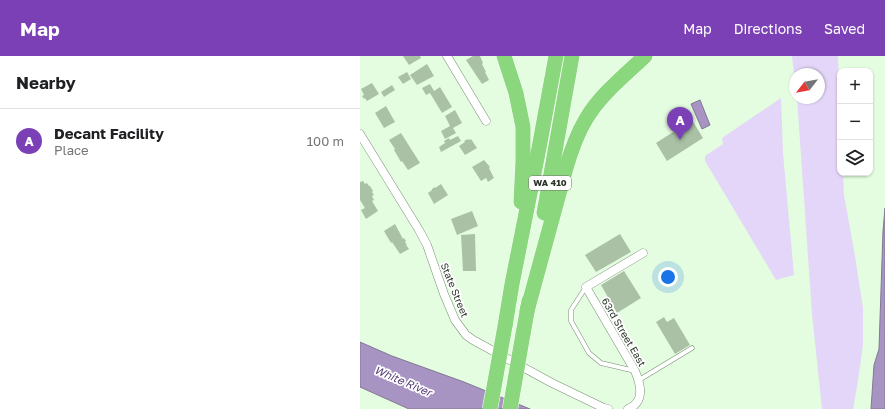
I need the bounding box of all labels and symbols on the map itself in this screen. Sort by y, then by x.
north arrow [789,68,825,104]
pin: A [667,107,693,140]
road number: WA 410 [529,176,571,190]
street label: State Street [439,261,471,319]
your location [658,267,678,287]
street label: 63rd Street East [599,295,649,369]
water label: White River [373,363,435,399]

